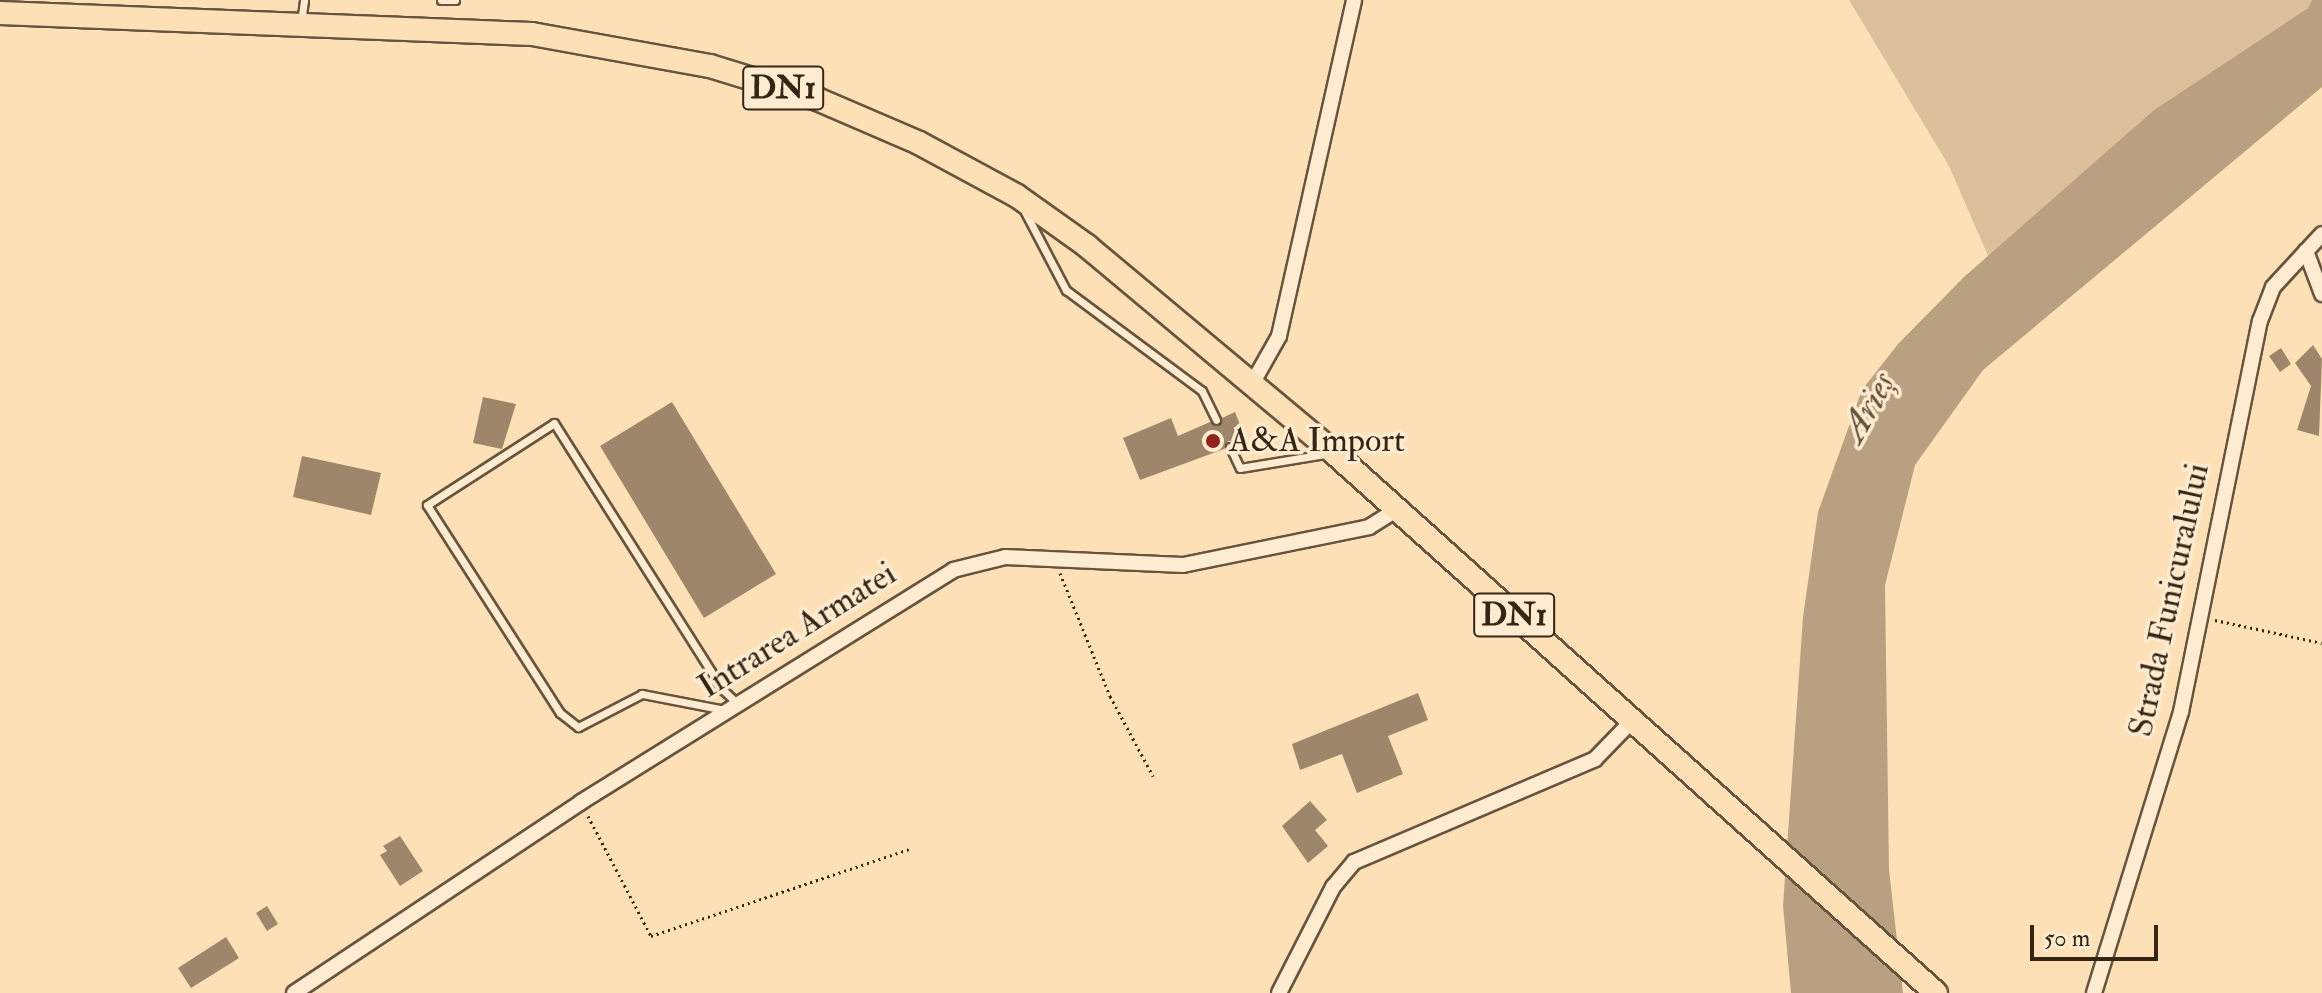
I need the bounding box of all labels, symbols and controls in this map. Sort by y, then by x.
road number: DN1 [741,60,825,116]
water label: Arieș [1832,365,1904,449]
place label: A&A Import [1229,421,1405,461]
marker: A&A Import [1204,432,1222,450]
street label: Strada Funicuralului [2120,460,2218,740]
street label: Intrarea Armatei [691,553,903,707]
road number: DN1 [1472,587,1556,643]
scale bar [2034,909,2162,959]
text: 50 m [2044,923,2090,954]

